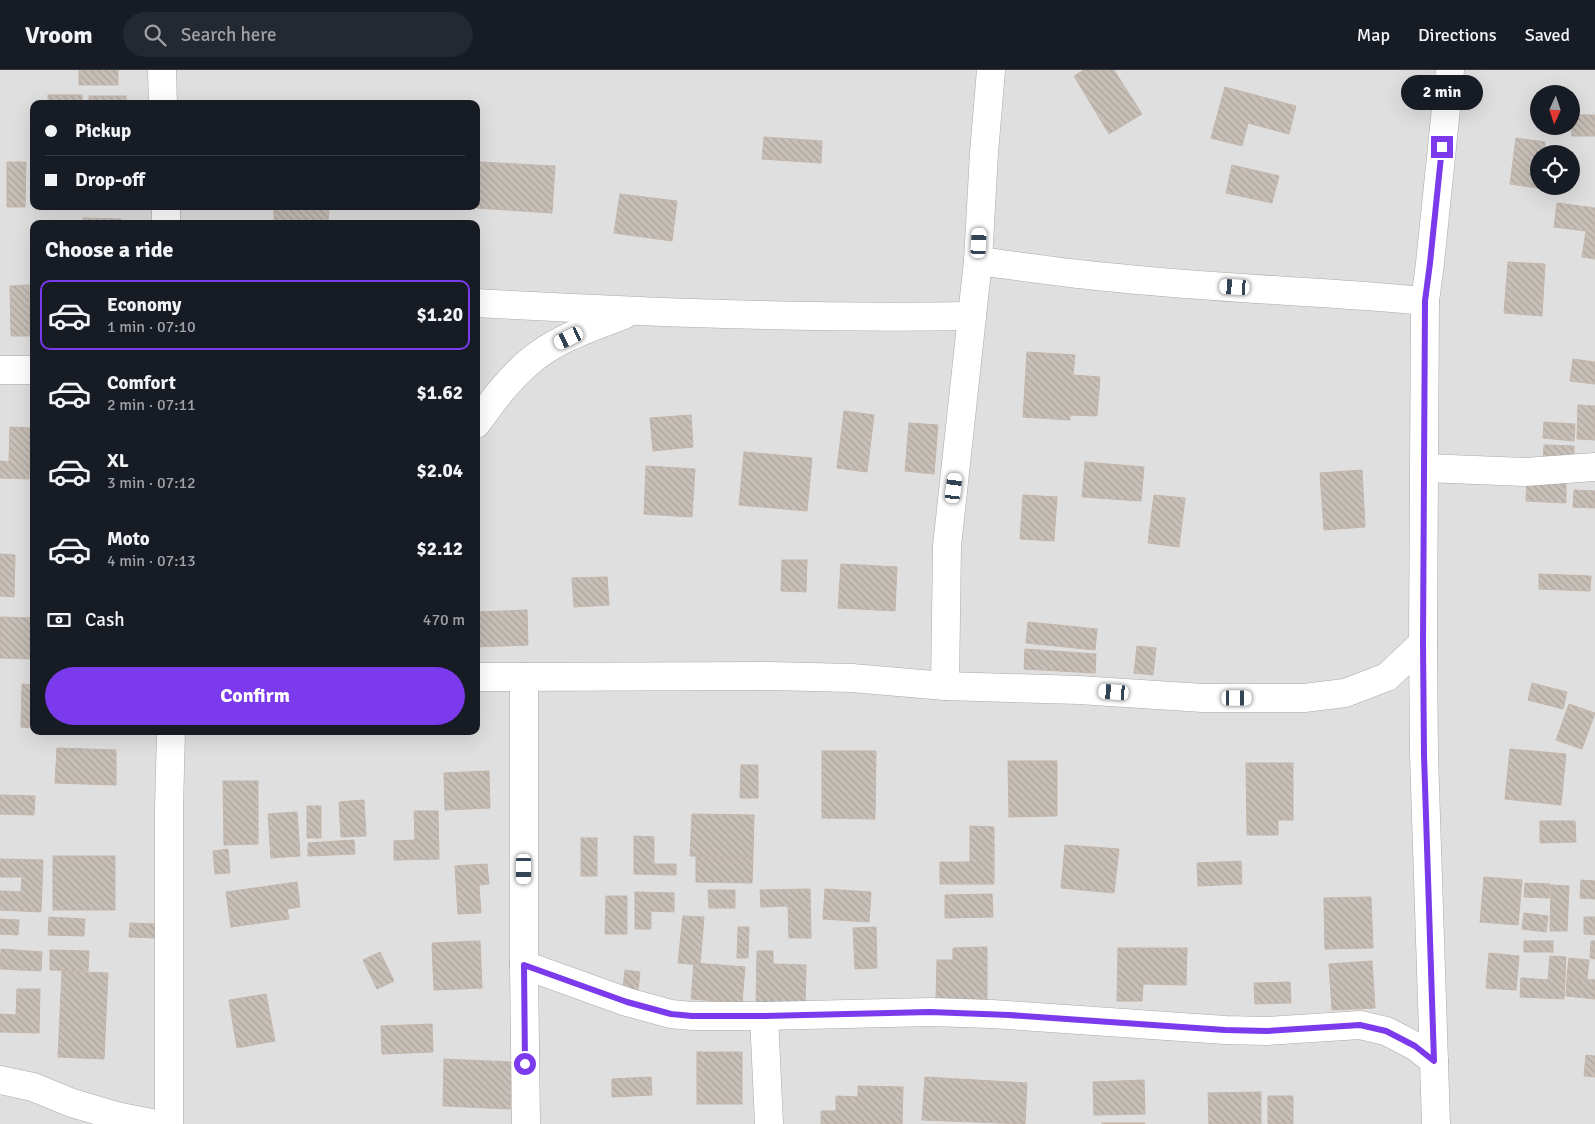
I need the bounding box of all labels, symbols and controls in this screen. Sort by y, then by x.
search box [123,12,473,57]
text: Vroom [25,20,93,50]
icon: search [141,21,169,49]
text: Search here [181,23,276,47]
text: Map [1357,24,1390,46]
text: Directions [1418,24,1497,46]
text: Saved [1525,24,1570,46]
callout: 2 min [1401,75,1483,110]
text: 2 min [1423,82,1461,102]
north arrow [1530,85,1580,135]
map controls [1530,85,1580,195]
text: Pickup [75,119,131,143]
route end [1431,136,1453,158]
button: locate [1530,145,1580,195]
text: Drop-off [75,168,145,192]
car [970,228,987,258]
text: Choose a ride [45,236,173,263]
car [1219,279,1250,295]
icon: car [47,293,92,338]
text: Economy [107,293,181,317]
text: $1.20 [417,303,463,327]
text: 1 min · 07:10 [107,317,196,337]
car [552,325,585,351]
icon: car [47,371,92,416]
text: Comfort [107,371,176,395]
text: $1.62 [417,381,463,405]
text: 2 min · 07:11 [107,395,196,415]
icon: car [47,449,92,494]
text: XL [107,449,129,473]
text: $2.04 [417,459,463,483]
car [944,472,963,504]
text: 3 min · 07:12 [107,473,196,493]
icon: car [47,527,92,572]
text: Moto [107,527,150,551]
text: $2.12 [417,537,463,561]
text: 4 min · 07:13 [107,551,196,571]
icon: cash [45,606,73,634]
text: Cash [85,608,125,632]
text: 470 m [423,610,465,630]
button: Confirm [45,667,465,725]
car [1098,683,1129,701]
car [1222,691,1252,706]
car [516,854,531,884]
route start [514,1053,536,1075]

